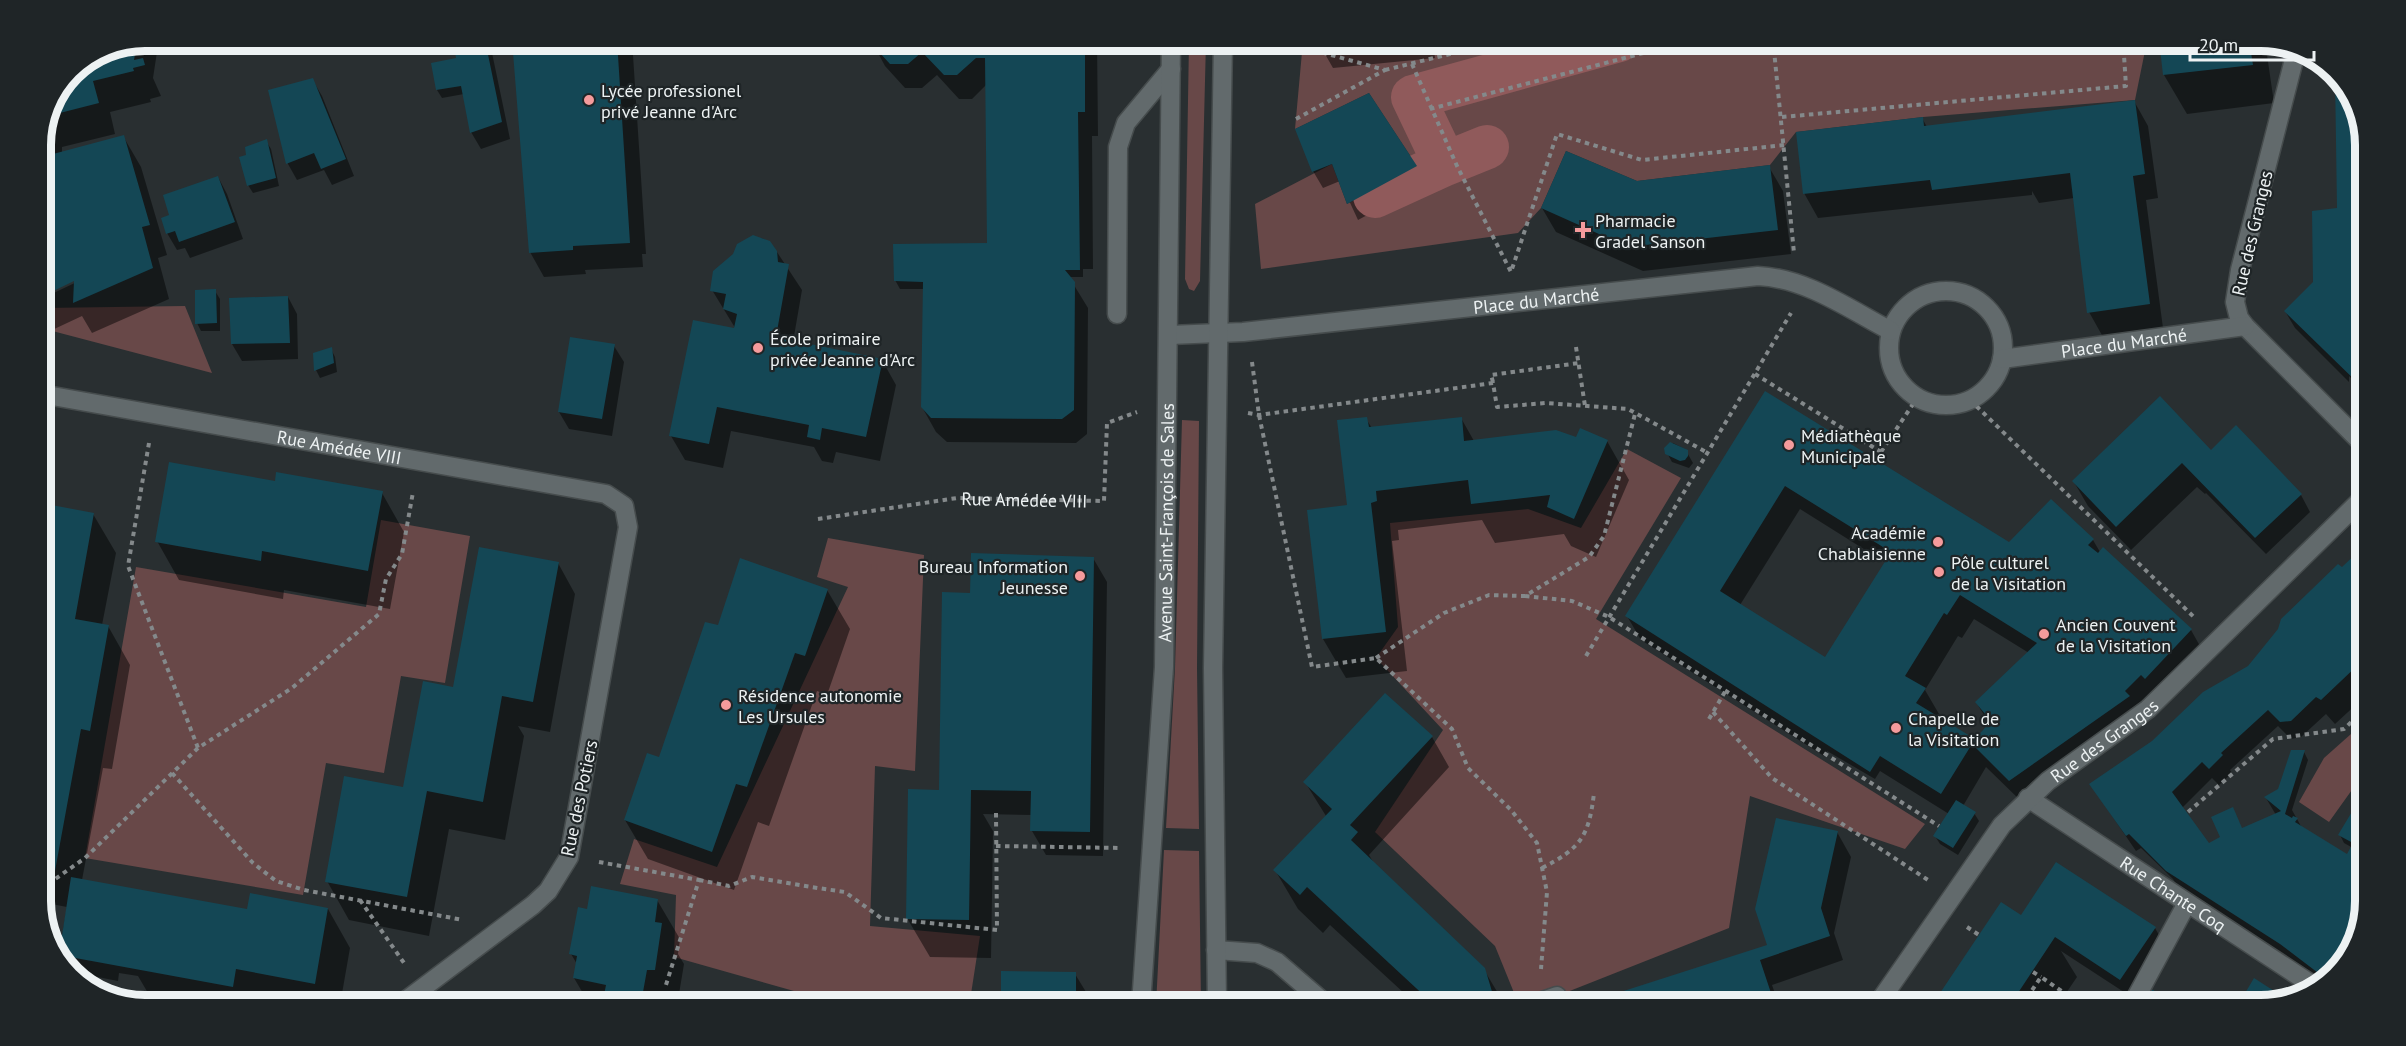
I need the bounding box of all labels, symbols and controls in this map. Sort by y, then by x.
scale bar [2190,24,2314,62]
text: 20 m [2199,33,2238,56]
place label: Lycée professionel privé Jeanne d'Arc [601,79,742,123]
marker: Lycée professionel privé Jeanne d'Arc [582,93,596,107]
street label: Rue des Granges [2226,168,2278,298]
place label: Pharmacie Gradel Sanson [1595,209,1705,253]
marker: Pharmacie Gradel Sanson [1576,223,1590,237]
street label: Place du Marché [1472,282,1600,318]
street label: Place du Marché [2060,323,2188,362]
place label: École primaire privée Jeanne d'Arc [770,327,915,371]
marker: École primaire privée Jeanne d'Arc [751,341,765,355]
street label: Avenue Saint-François de Sales [1153,403,1178,643]
place label: Médiathèque Municipale [1801,424,1901,468]
street label: Rue Amédée VIII [275,425,403,469]
marker: Médiathèque Municipale [1782,438,1796,452]
street label: Rue Amédée VIII [961,487,1088,512]
place label: Académie Chablaisienne [1818,521,1926,565]
marker: Académie Chablaisienne [1931,535,1945,549]
place label: Pôle culturel de la Visitation [1951,551,2066,595]
place label: Bureau Information Jeunesse [919,555,1068,599]
marker: Pôle culturel de la Visitation [1932,565,1946,579]
marker: Bureau Information Jeunesse [1073,569,1087,583]
place label: Ancien Couvent de la Visitation [2056,613,2176,657]
marker: Ancien Couvent de la Visitation [2037,627,2051,641]
place label: Résidence autonomie Les Ursules [738,684,902,728]
street label: Rue des Granges [2046,694,2163,787]
marker: Résidence autonomie Les Ursules [719,698,733,712]
place label: Chapelle de la Visitation [1908,707,1999,751]
marker: Chapelle de la Visitation [1889,721,1903,735]
street label: Rue des Potiers [555,738,603,858]
street label: Rue Chante Coq [2116,850,2231,937]

